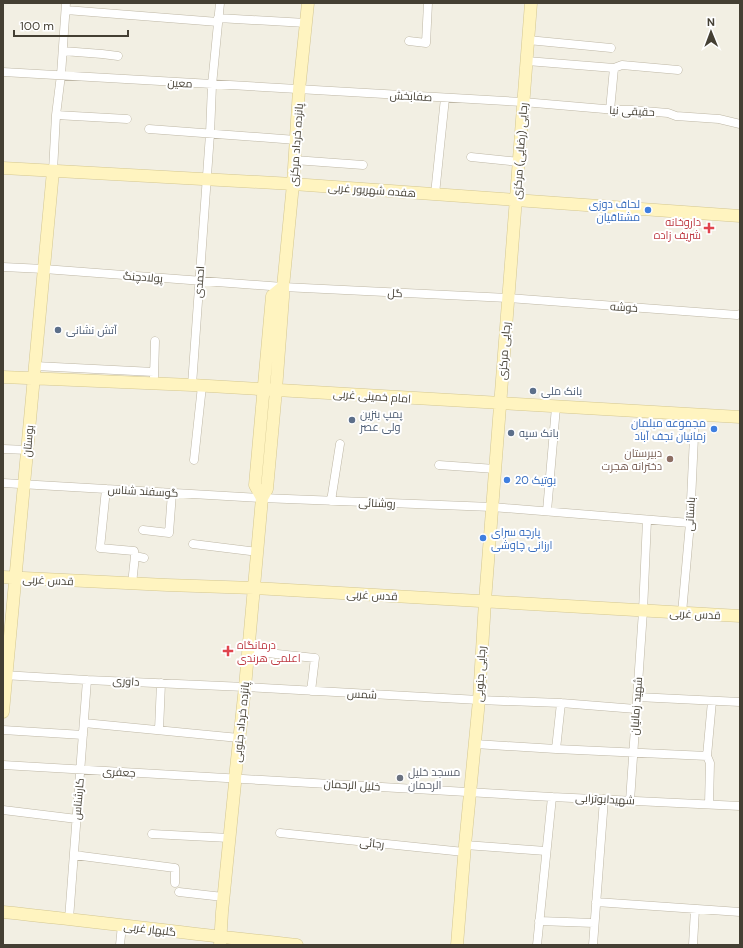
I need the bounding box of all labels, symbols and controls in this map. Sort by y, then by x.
scale bar [14,12,128,38]
north arrow [691,12,731,52]
text: N [707,15,715,29]
text: 100 m [20,18,54,34]
street label: معین [167,75,193,91]
street label: صفابخش [389,88,433,104]
street label: رجایی (رضایی) مرکزی [510,102,530,200]
street label: پانزده خرداد مرکزی [286,103,306,187]
street label: حقیقی نیا [609,103,655,119]
street label: هفده شهریور غربی [327,180,417,200]
place label: لحاف دوزی مشتاقیان [589,197,640,224]
marker: لحاف دوزی مشتاقیان [643,205,653,215]
place label: داروخانه شریف زاده [654,215,701,242]
marker: داروخانه شریف زاده [704,223,714,233]
street label: احمدی [191,265,207,299]
street label: پولادچنگ [123,269,164,285]
street label: گل [387,286,403,300]
street label: خوشه [610,299,638,315]
street label: رجایی مرکزی [495,321,513,381]
place label: آتش نشانی [66,323,117,337]
marker: آتش نشانی [53,325,63,335]
place label: بانک ملی [541,384,582,398]
street label: امام خمینی غربی [332,386,411,407]
marker: بانک ملی [528,386,538,396]
place label: پمپ بنزین ولی عصر [359,407,402,434]
marker: پمپ بنزین ولی عصر [347,415,357,425]
place label: مجموعه مبلمان زمانیان نجف آباد [631,416,706,443]
street label: بوستان [20,424,36,458]
marker: مجموعه مبلمان زمانیان نجف آباد [709,424,719,434]
place label: بانک سپه [519,426,559,440]
marker: بانک سپه [506,428,516,438]
place label: دبیرستان دخترانه هجرت [601,446,662,473]
marker: دبیرستان دخترانه هجرت [665,454,675,464]
place label: بوتیک 20 [515,473,556,487]
marker: بوتیک 20 [502,475,512,485]
street label: گوسفند شناس [107,482,179,500]
street label: روشنائی [358,495,396,511]
street label: باستانی [682,496,698,532]
place label: پارچه سرای ارزانی چاوشی [491,525,552,552]
marker: پارچه سرای ارزانی چاوشی [478,533,488,543]
street label: قدس غربی [22,572,74,588]
street label: قدس غربی [346,587,398,603]
street label: قدس غربی [669,606,721,622]
place label: درمانگاه اعلمی هرندی [237,638,301,665]
marker: درمانگاه اعلمی هرندی [222,645,234,657]
street label: رجایی جنوبی [472,645,488,702]
street label: داوری [112,673,140,689]
street label: شهید زمانیان [627,676,645,736]
street label: پانزده خرداد جنوبی [230,681,252,763]
street label: شمس [347,686,377,702]
street label: جعفری [102,764,136,780]
place label: مسجد خلیل الرحمان [408,765,460,792]
marker: مسجد خلیل الرحمان [395,773,405,783]
street label: کارشناس [69,777,87,820]
street label: خلیل الرحمان [323,777,381,793]
street label: شهیدابوترابی [575,790,635,808]
street label: رجائی [359,835,385,851]
street label: گلبهار غربی [123,919,177,939]

